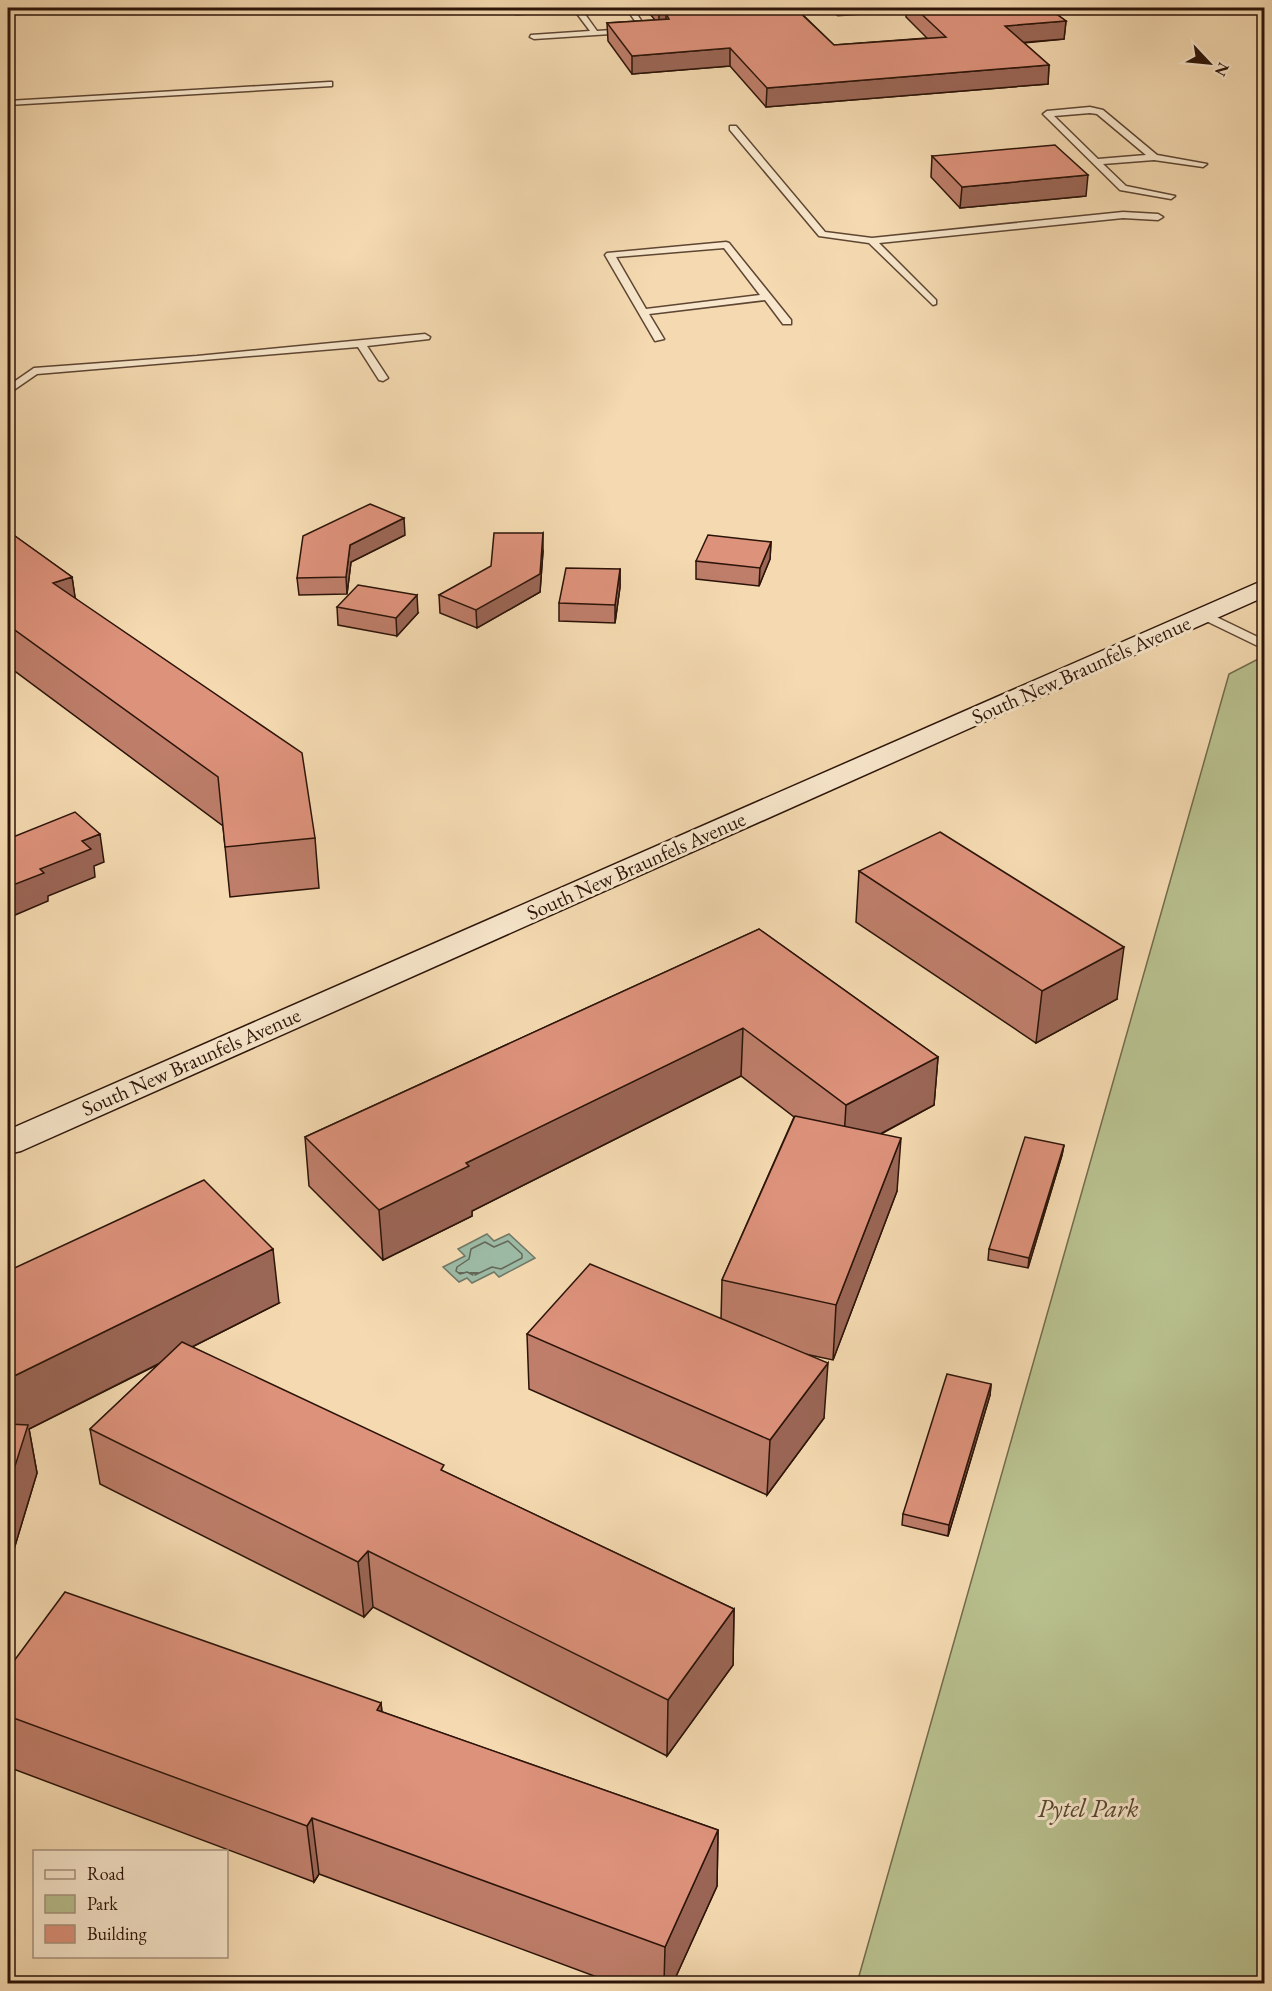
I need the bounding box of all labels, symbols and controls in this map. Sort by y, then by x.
north arrow [1179,33,1239,93]
text: N [1210,59,1234,80]
street label: South New Braunfels Avenue [967,609,1194,730]
street label: South New Braunfels Avenue [522,805,749,926]
street label: South New Braunfels Avenue [77,1001,304,1122]
park label: Pytel Park [1037,1791,1139,1825]
legend [33,1850,228,1958]
text: Road [87,1862,126,1885]
text: Park [87,1892,118,1915]
text: Building [87,1922,147,1945]

